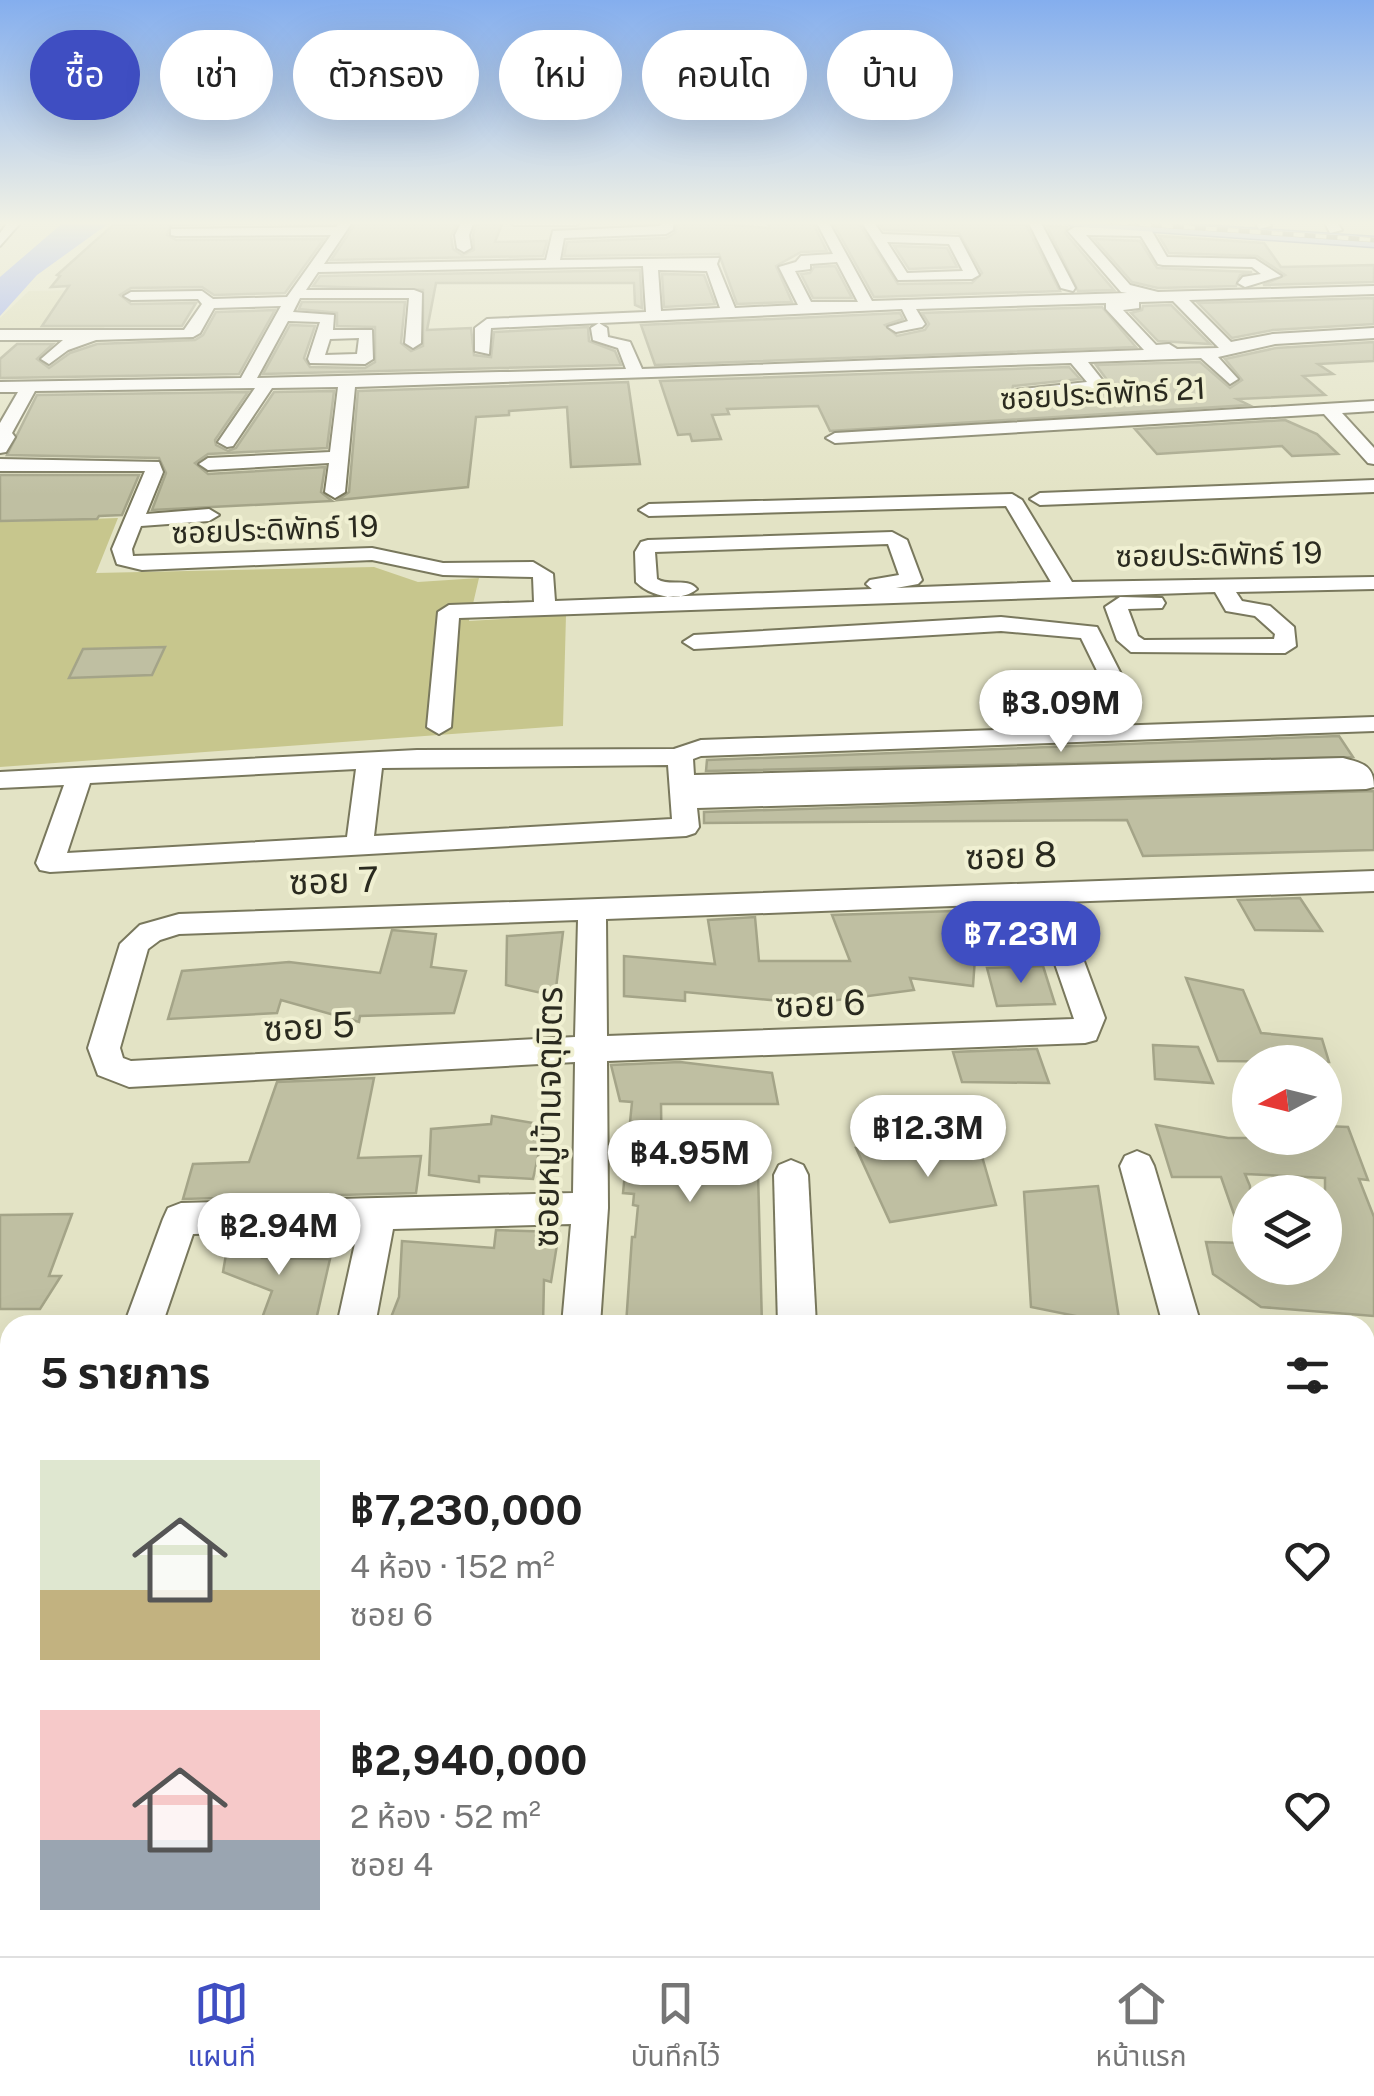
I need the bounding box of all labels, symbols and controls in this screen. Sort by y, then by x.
chip: ซื้อ [30,30,140,120]
chip: เช่า [160,30,273,120]
chip: ตัวกรอง [293,30,479,120]
chip: ใหม่ [499,30,622,120]
chip: คอนโด [642,30,807,120]
chip: บ้าน [827,30,953,120]
street label: ซอยประดิพัทธ์ 21 [999,370,1207,416]
street label: ซอยประดิพัทธ์ 19 [171,507,379,551]
street label: ซอยประดิพัทธ์ 19 [1115,534,1323,574]
pin: ฿3.09M [980,670,1142,755]
text: ฿3.09M [1001,684,1121,721]
street label: ซอย 8 [965,833,1057,878]
street label: ซอย 7 [288,858,380,903]
pin: ฿7.23M [940,901,1102,986]
text: ฿7.23M [963,915,1079,952]
street label: ซอย 6 [774,981,866,1026]
street label: ซอยหมู่บ้านจตุมิตร [525,986,571,1248]
street label: ซอย 5 [262,1004,356,1049]
north arrow [1232,1045,1342,1155]
map controls [1232,1045,1342,1285]
pin: ฿12.3M [847,1095,1009,1180]
text: ฿12.3M [872,1109,984,1146]
pin: ฿4.95M [609,1120,771,1205]
text: ฿4.95M [630,1134,750,1171]
button: layers [1232,1175,1342,1285]
pin: ฿2.94M [198,1193,360,1278]
text: ฿2.94M [220,1207,338,1244]
text: 5 รายการ [40,1348,210,1397]
icon: filters [1280,1348,1335,1403]
text: ฿7,230,000 [350,1485,583,1534]
icon: home [120,1500,240,1620]
icon: heart [1280,1533,1335,1588]
text: 4 ห้อง · 152 m² [350,1548,555,1585]
text: ซอย 6 [350,1596,433,1633]
text: ฿2,940,000 [350,1735,587,1784]
icon: home [120,1750,240,1870]
icon: heart [1280,1783,1335,1838]
text: 2 ห้อง · 52 m² [350,1798,541,1835]
text: ซอย 4 [350,1846,433,1883]
tab: แผนที่ [187,1976,256,2079]
tab: บันทึกไว้ [631,1976,721,2079]
tab: หน้าแรก [1095,1976,1187,2079]

